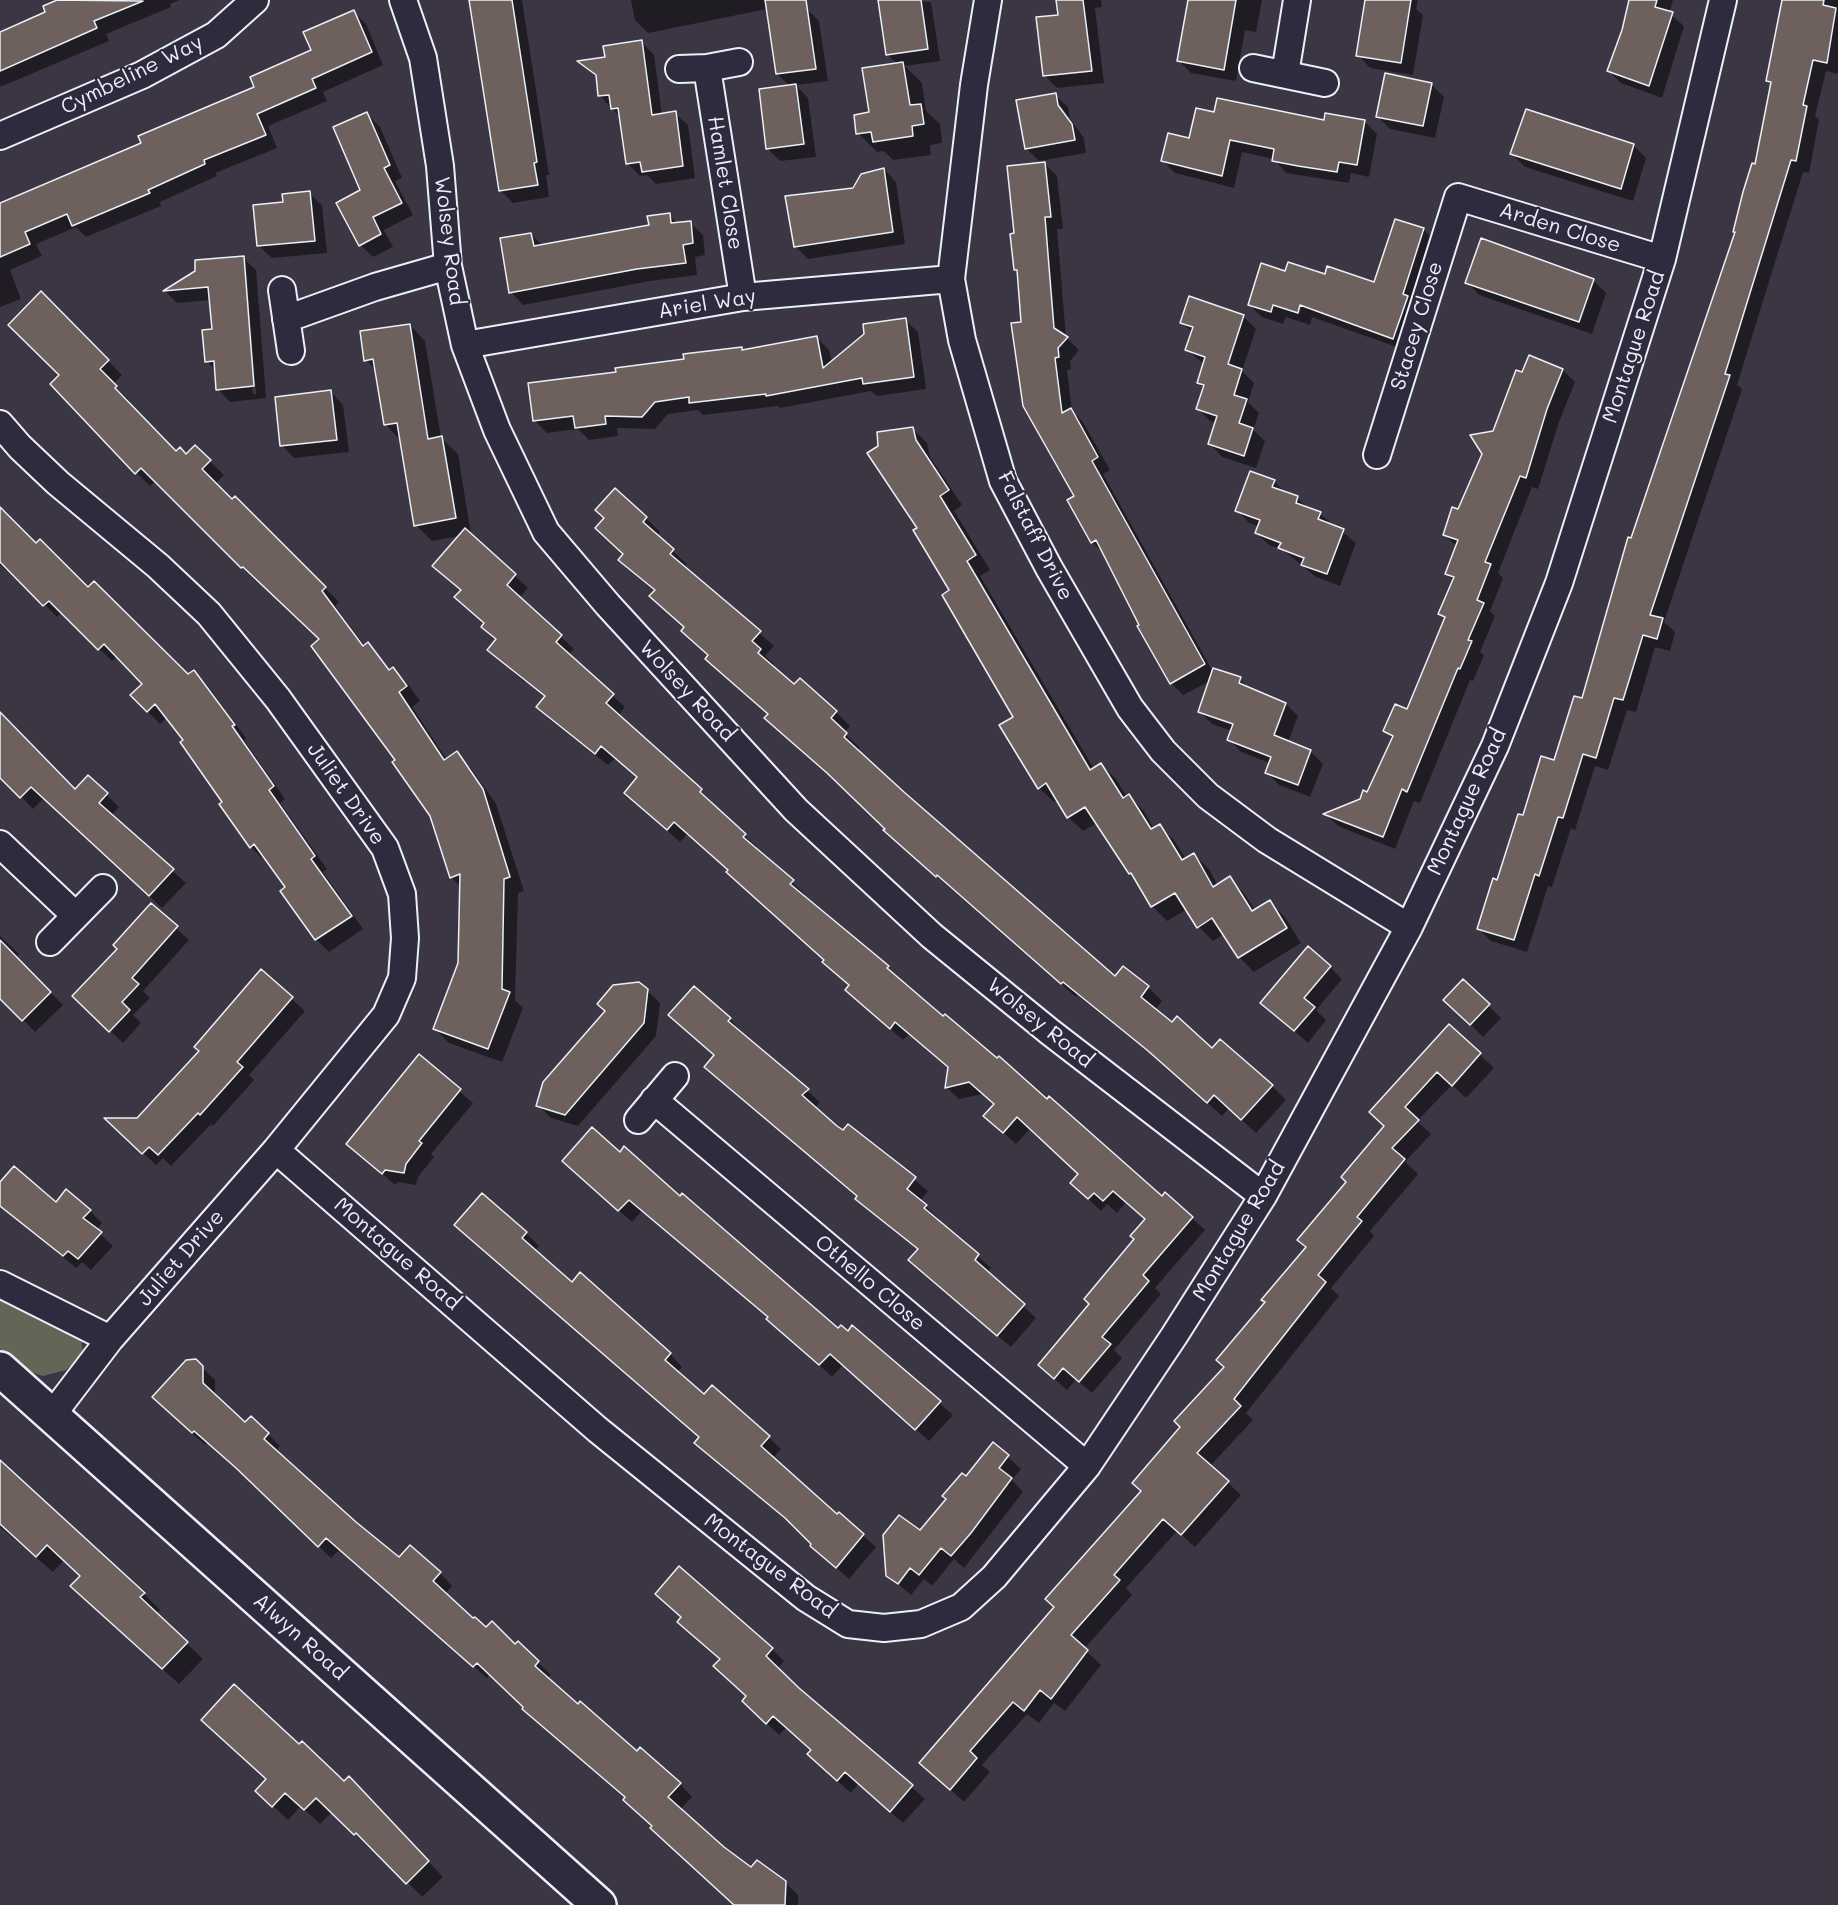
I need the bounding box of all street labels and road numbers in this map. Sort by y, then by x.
street label: Cymbeline Way [57,30,207,120]
street label: Hamlet Close [702,114,748,252]
street label: Wolsey Road [429,175,469,307]
street label: Arden Close [1496,198,1624,258]
street label: Stacey Close [1385,259,1449,393]
street label: Montague Road [1597,268,1671,426]
street label: Ariel Way [656,284,758,324]
street label: Falstaff Drive [992,467,1078,605]
street label: Wolsey Road [634,635,740,747]
street label: Montague Road [1422,725,1512,879]
street label: Juliet Drive [302,738,390,850]
street label: Wolsey Road [982,973,1098,1073]
street label: Montague Road [1187,1156,1291,1306]
street label: Montague Road [329,1192,465,1316]
street label: Juliet Drive [132,1205,230,1311]
street label: Othello Close [810,1230,930,1336]
street label: Montague Road [699,1508,841,1624]
street label: Alwyn Road [248,1588,352,1686]

